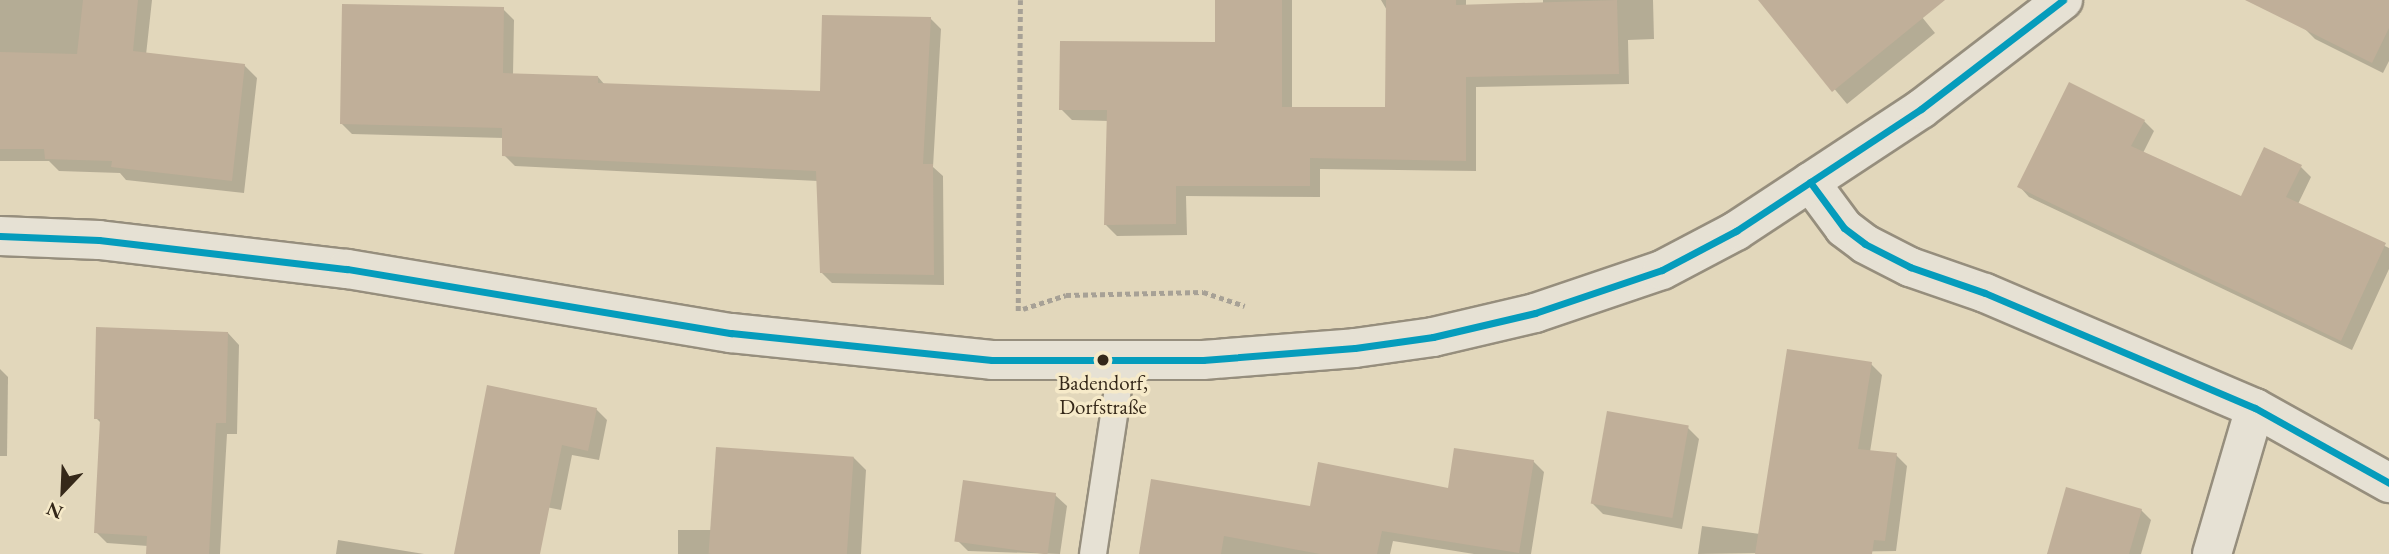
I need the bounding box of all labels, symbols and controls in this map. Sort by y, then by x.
marker: Badendorf, Dorfstraße [1096,353,1110,367]
place label: Badendorf, Dorfstraße [1058,370,1148,420]
north arrow [28,456,98,526]
text: N [43,496,67,525]

